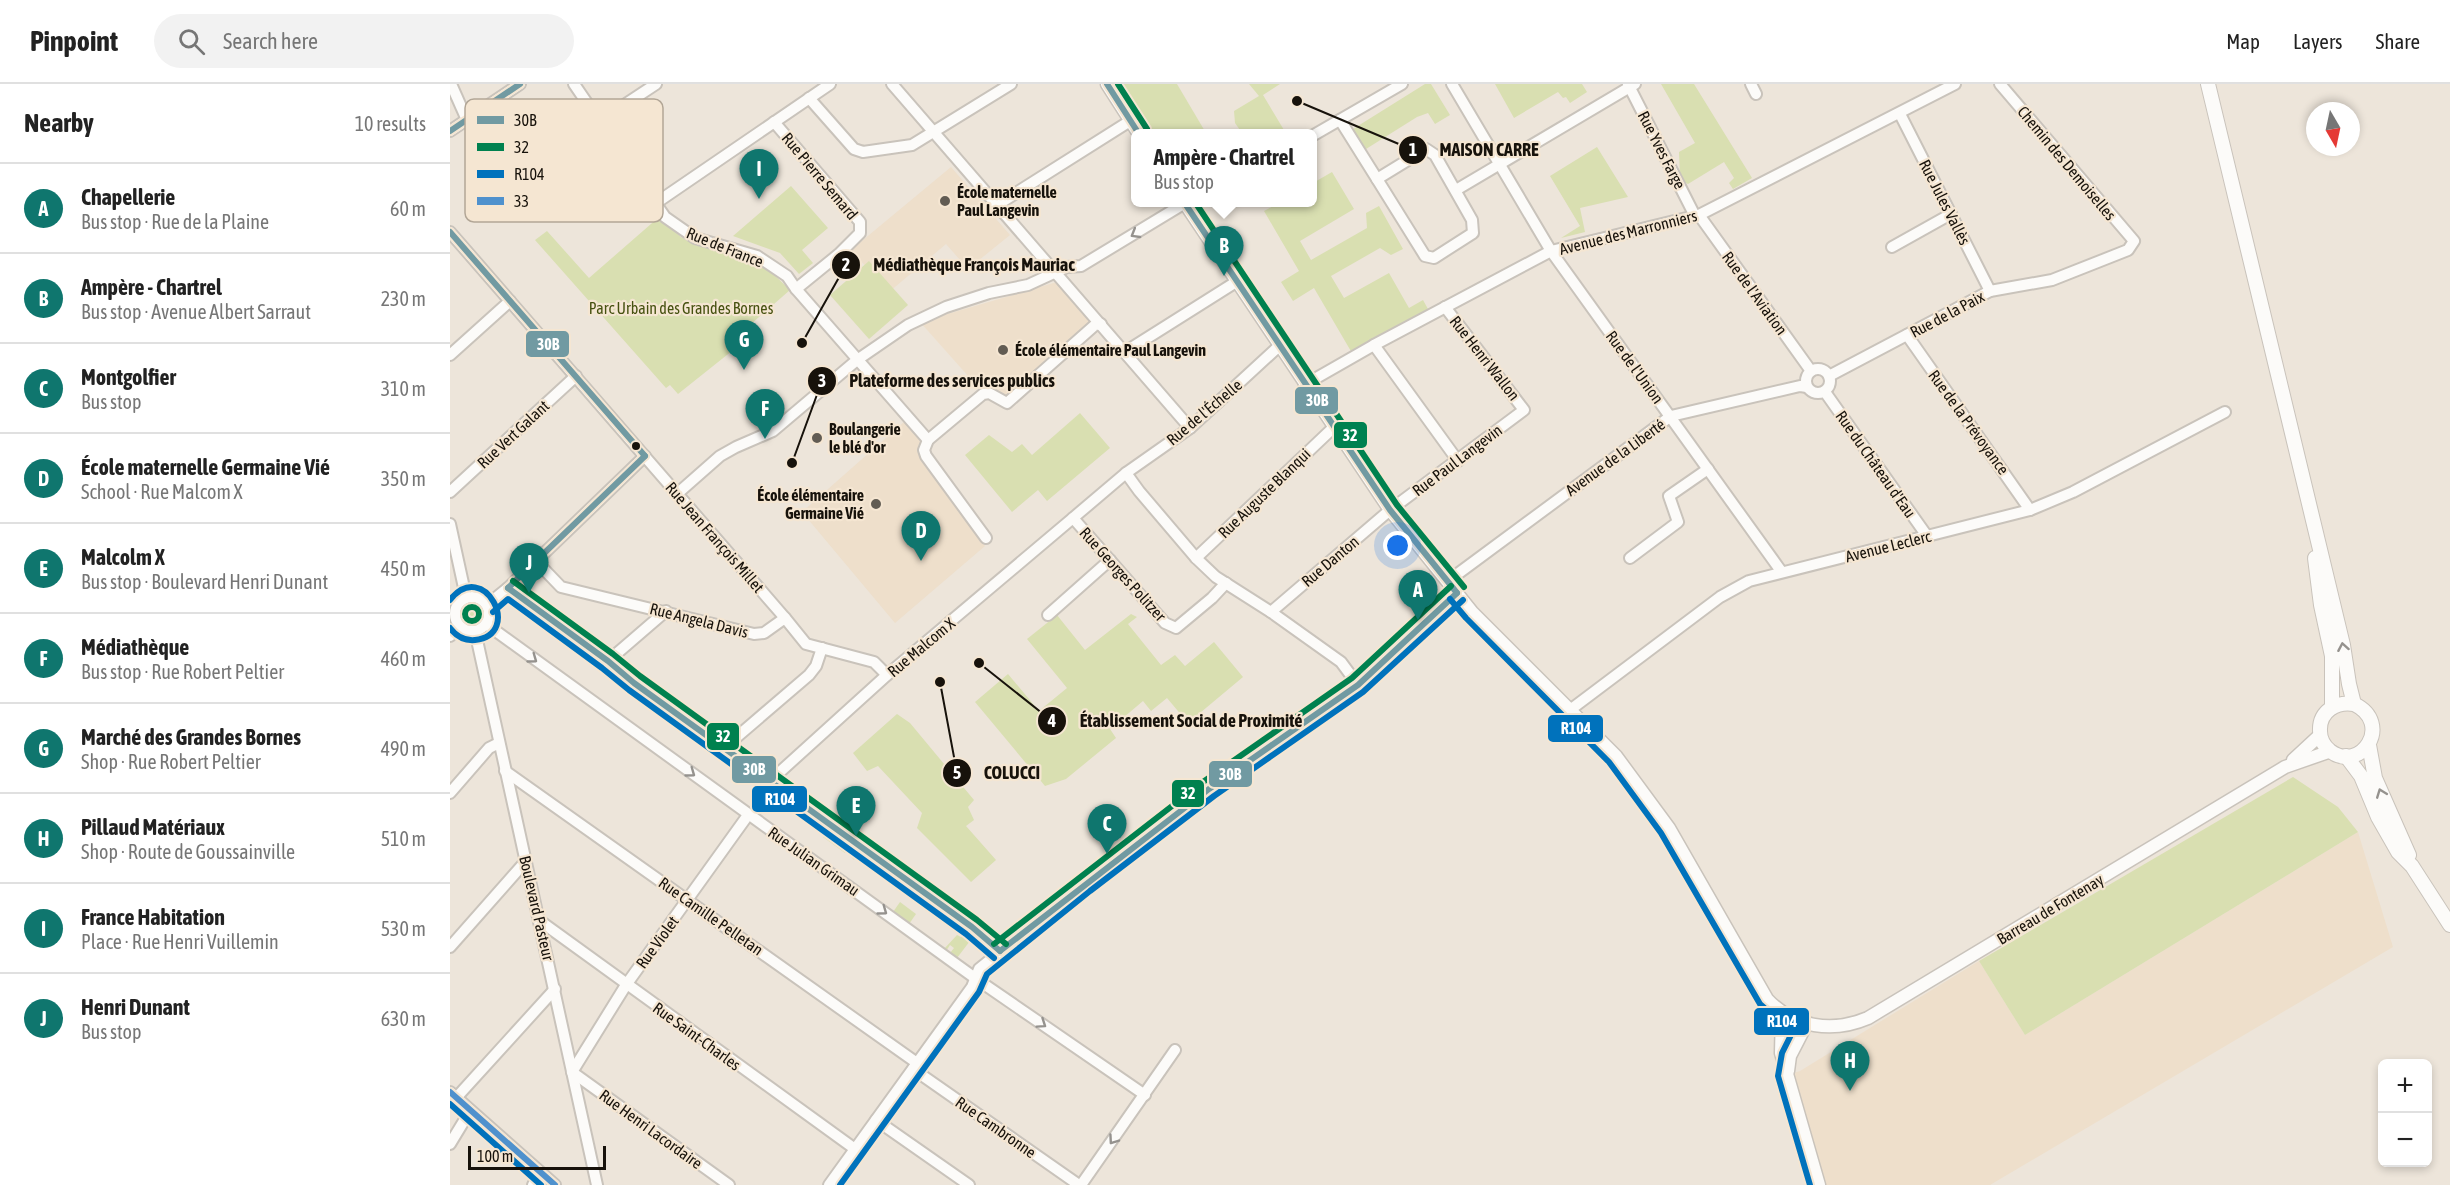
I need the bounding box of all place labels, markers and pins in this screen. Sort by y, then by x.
callout: MAISON CARRE [1398,132,1551,168]
pin: I [740,150,778,199]
place label: École maternelle Paul Langevin [957,183,1057,219]
marker: École maternelle Paul Langevin [938,194,952,208]
pin: B [1204,226,1244,276]
callout: Médiathèque François Mauriac [831,247,1086,283]
pin: G [724,320,764,370]
place label: École élémentaire Paul Langevin [1015,341,1206,359]
marker: École élémentaire Paul Langevin [996,343,1010,357]
callout: Plateforme des services publics [807,363,1067,399]
pin: F [746,390,784,439]
place label: Boulangerie le blé d'or [829,420,901,456]
marker: Boulangerie le blé d'or [810,431,824,445]
unlabelled marker [630,440,642,452]
place label: École élémentaire Germaine Vié [757,486,864,522]
marker: École élémentaire Germaine Vié [869,497,883,511]
pin: D [902,512,940,561]
pin: J [510,544,548,593]
pin: A [1398,570,1438,620]
callout: Établissement Social de Proximité [1037,703,1314,739]
callout: COLUCCI [942,755,1052,791]
pin: E [836,786,876,836]
pin: C [1088,804,1126,854]
pin: H [1830,1042,1870,1091]

